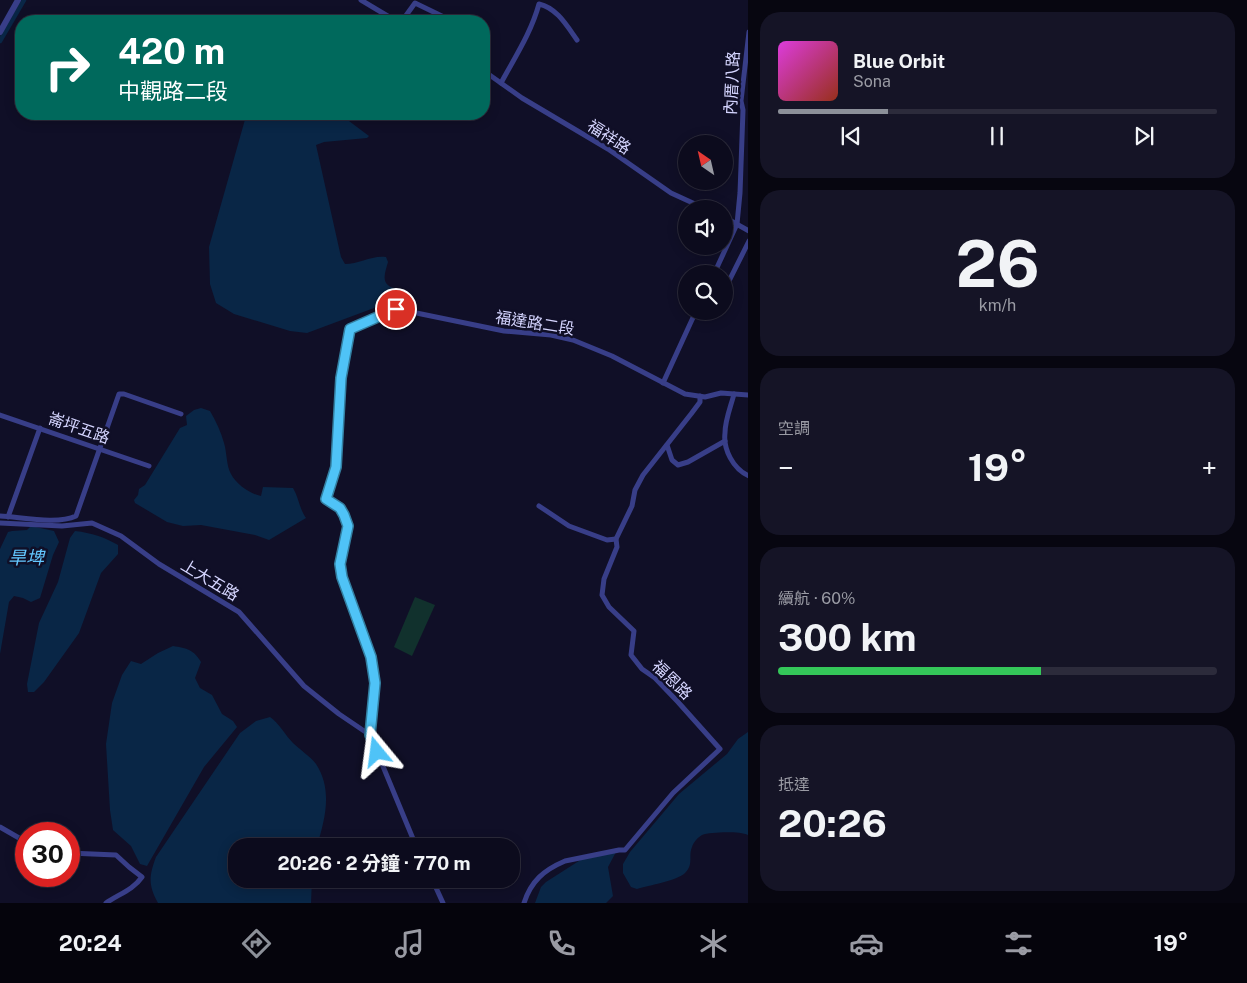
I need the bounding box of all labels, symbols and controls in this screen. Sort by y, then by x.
text: 420 m [118,31,225,72]
icon: right [35,35,100,100]
text: Blue Orbit [853,50,945,72]
street label: 內厝八路 [721,51,743,115]
text: Sona [853,72,891,91]
text: 中觀路二段 [118,78,228,104]
street label: 福祥路 [584,116,634,158]
icon: previous [837,122,865,150]
icon: pause [983,122,1011,150]
icon: next [1130,122,1158,150]
north arrow [678,135,732,190]
map controls [678,135,733,320]
button: sound [678,200,733,255]
text: 26 [955,225,1040,302]
button: search [678,265,733,320]
pin [375,288,417,330]
icon: arrive [382,295,410,323]
text: km/h [979,296,1016,315]
street label: 福達路二段 [494,307,576,339]
street label: 崙坪五路 [46,409,112,447]
text: 空調 [778,419,810,438]
text: 19° [968,445,1027,490]
text: − [778,451,794,484]
text: + [1201,451,1217,484]
water label: 旱埤 [8,547,46,568]
street label: 上大五路 [178,555,242,605]
text: 續航 · 60% [778,589,855,608]
text: 300 km [778,615,917,660]
street label: 福恩路 [648,656,696,704]
position arrow [350,725,402,777]
text: 抵達 [778,775,810,794]
text: 20:26 [778,801,887,846]
speed limit sign: 30 [15,822,80,887]
text: 20:26 · 2 分鐘 · 770 m [278,852,470,874]
icon: directions [239,926,274,961]
icon: music [392,926,427,961]
icon: phone [544,926,579,961]
icon: climate [696,926,731,961]
icon: car [849,926,884,961]
icon: filters [1001,926,1036,961]
text: 20:24 [59,930,122,956]
text: 19° [1154,930,1188,956]

